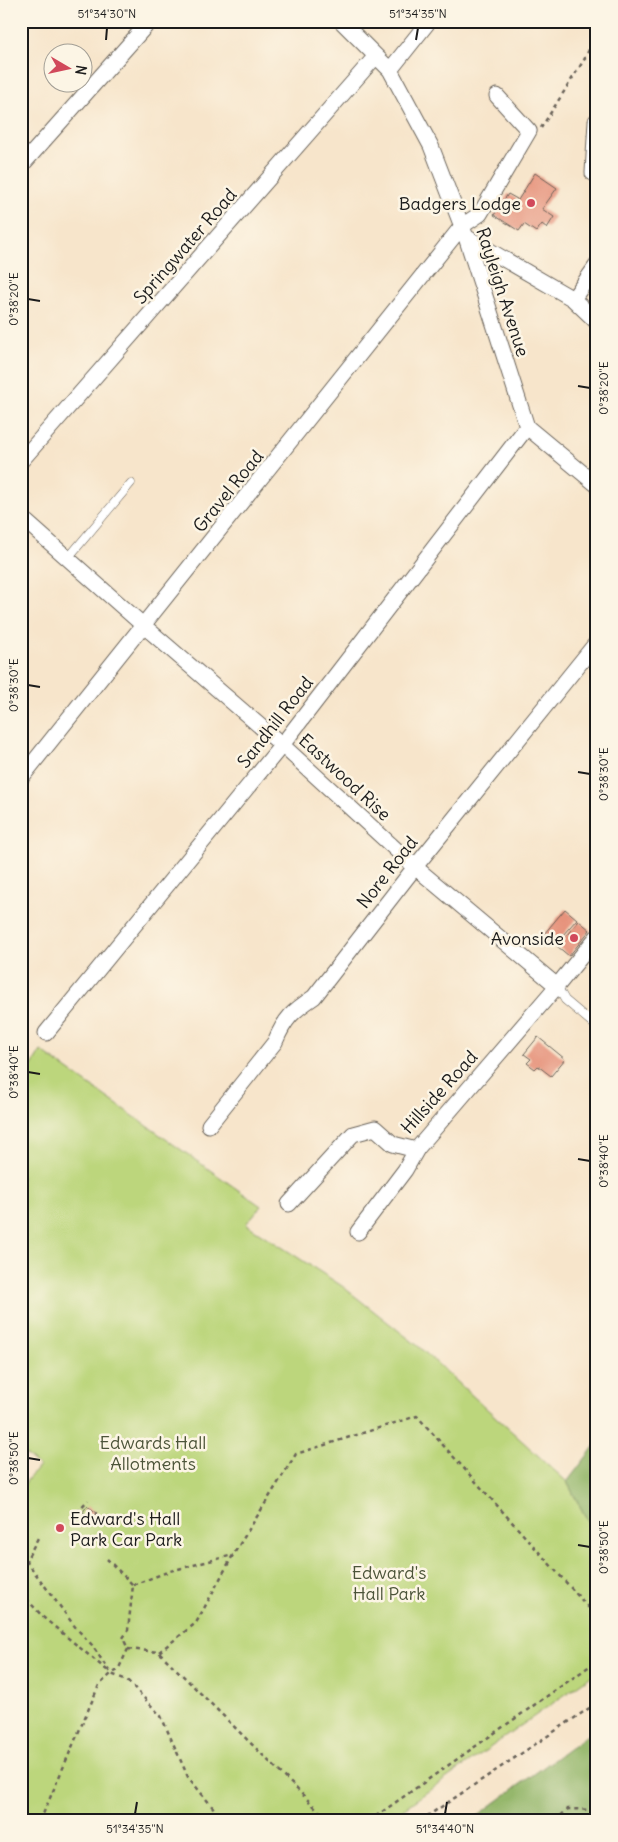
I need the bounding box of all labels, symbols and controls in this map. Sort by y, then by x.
text: 51°34'30"N [78,6,136,21]
text: 51°34'35"N [389,6,447,21]
north arrow [42,42,92,92]
text: N [71,64,90,76]
street label: Springwater Road [128,183,242,309]
place label: Badgers Lodge [399,192,521,215]
marker: Badgers Lodge [525,197,537,209]
street label: Rayleigh Avenue [471,224,535,360]
text: 0°38'20"E [6,272,21,326]
text: 0°38'20"E [596,361,611,415]
street label: Gravel Road [188,445,268,537]
text: 0°38'30"E [6,658,21,712]
street label: Sandhill Road [232,671,318,773]
street label: Eastwood Rise [294,729,396,825]
text: 0°38'30"E [596,747,611,801]
street label: Nore Road [352,831,423,913]
place label: Avonside [491,927,564,950]
marker: Avonside [568,932,580,944]
text: 0°38'40"E [6,1045,21,1099]
street label: Hillside Road [396,1045,483,1138]
text: 0°38'40"E [596,1134,611,1188]
text: 0°38'50"E [6,1431,21,1485]
park label: Edwards Hall Allotments [100,1431,206,1475]
place label: Edward's Hall Park Car Park [70,1507,182,1551]
text: 0°38'50"E [596,1520,611,1574]
marker: Edward's Hall Park Car Park [54,1522,66,1534]
park label: Edward's Hall Park [352,1561,426,1605]
text: 51°34'35"N [106,1821,164,1836]
text: 51°34'40"N [416,1821,474,1836]

